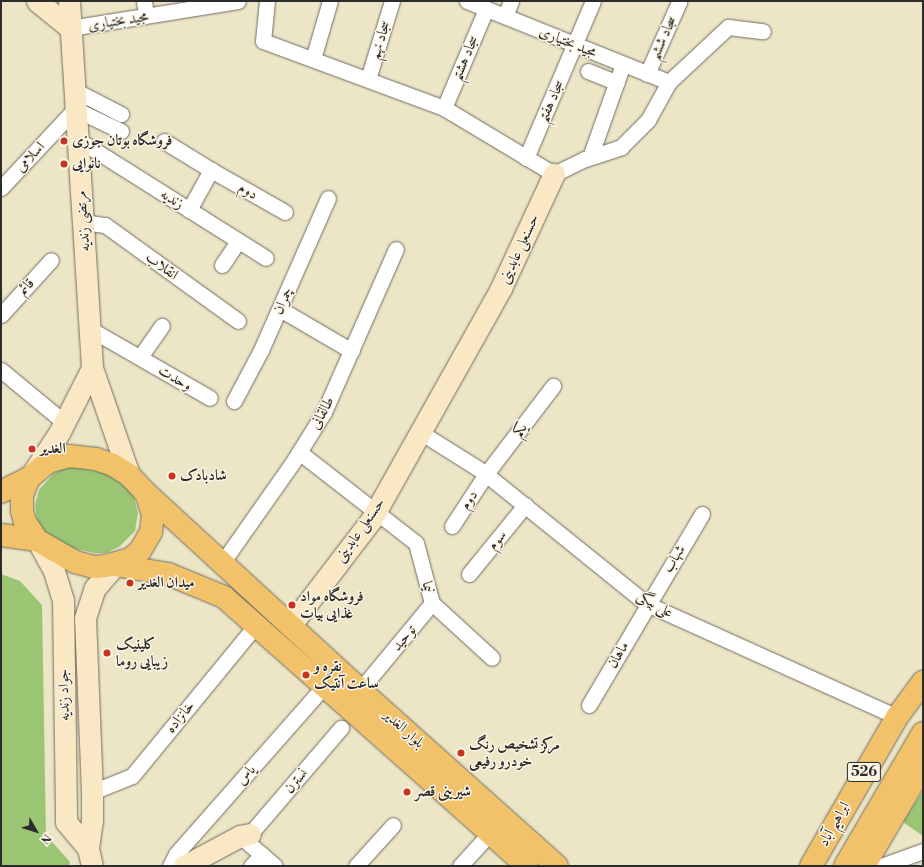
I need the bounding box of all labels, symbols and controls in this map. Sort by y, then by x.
street label: مجید بختیاری [87,7,149,35]
street label: سجاد ششم [645,13,681,63]
street label: سجاد نهم [366,18,394,62]
street label: مجید بختیاری [536,22,600,62]
street label: سجاد هشتم [447,33,483,83]
street label: سجاد هفتم [534,77,568,125]
place label: فروشگاه بوتان جوزی [72,132,172,150]
marker: فروشگاه بوتان جوزی [59,136,69,146]
street label: اسلامی [11,138,49,176]
place label: نانوایی [72,155,101,173]
marker: نانوایی [59,159,69,169]
street label: دوم [235,178,261,204]
street label: زندیه [157,185,187,213]
street label: مرتضی زندیه [72,190,94,252]
street label: حسنعلی عابدینی [495,211,543,287]
street label: انقلاب [142,248,182,284]
street label: قائم [14,275,38,299]
street label: چمران [269,285,297,317]
street label: وحدت [155,361,195,395]
street label: طالقانی [306,393,338,433]
street label: یکم [509,419,531,441]
place label: الغدیر [40,440,66,458]
marker: الغدیر [27,444,37,454]
place label: شادبادک [180,467,227,485]
marker: شادبادک [167,471,177,481]
street label: دوم [456,487,482,513]
street label: حسنعلی عابدینی [331,494,389,566]
street label: سوم [484,526,510,554]
street label: شهاب [659,542,689,576]
place label: میدان الغدیر [138,574,194,592]
marker: میدان الغدیر [125,578,135,588]
street label: نیما [418,579,438,595]
street label: علی بیگی [633,586,677,622]
place label: فروشگاه مواد غذایی بیات [300,587,364,622]
marker: فروشگاه مواد غذایی بیات [287,600,297,610]
street label: توحید [388,621,420,655]
place label: کلینیک زیبایی روما [116,635,168,670]
street label: ماهان [603,638,633,672]
marker: کلینیک زیبایی روما [101,647,113,659]
place label: نقره و ساعت آنتیک [314,657,379,692]
street label: جواد زندیه [55,669,73,721]
marker: نقره و ساعت آنتیک [301,670,311,680]
street label: خانزاده [162,697,198,737]
street label: بلوار الغدیر [380,706,428,752]
place label: مرکز تشخیص رنگ خودرو رفیعی [469,735,560,770]
marker: مرکز تشخیص رنگ خودرو رفیعی [456,748,466,758]
road number: 526 [846,760,882,784]
street label: یاس [232,761,260,789]
street label: نسترن [280,765,312,797]
place label: شیرینی قصر [415,783,471,801]
marker: شیرینی قصر [402,787,412,797]
street label: ابراهیم آباد [814,799,854,849]
north arrow [16,811,56,851]
text: N [37,831,54,846]

